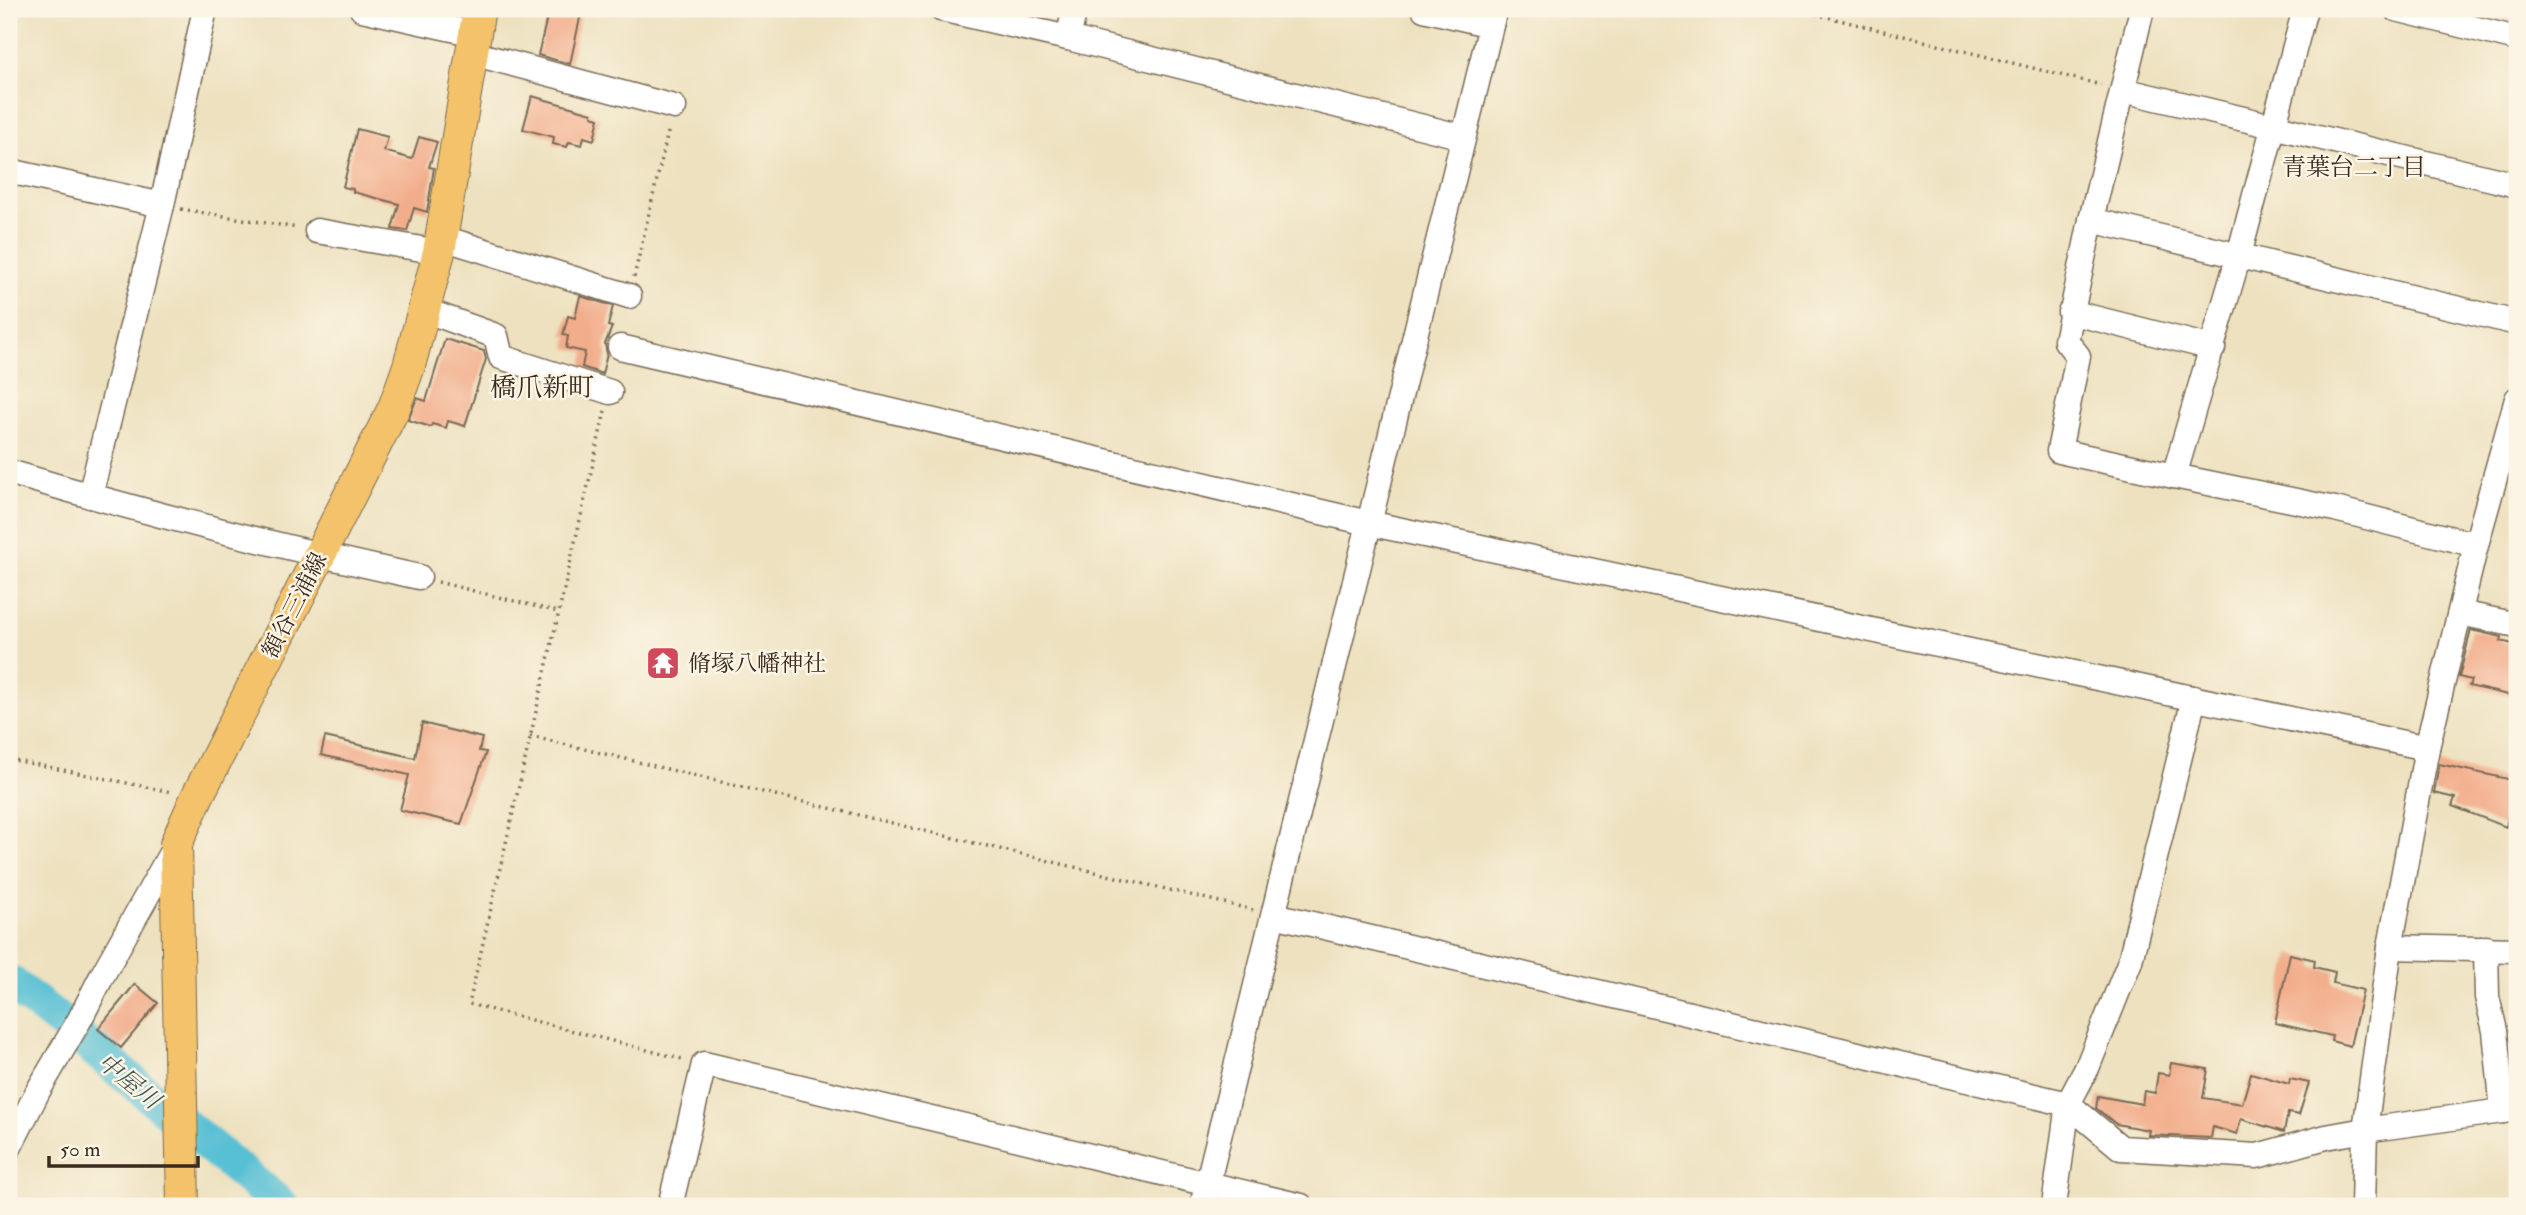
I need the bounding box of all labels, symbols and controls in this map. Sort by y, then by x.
district label: 青葉台二丁目 [2282,152,2426,183]
district label: 橋爪新町 [490,372,594,404]
street label: 額谷三浦線 [255,547,333,663]
temple icon: 脩塚八幡神社 [644,644,682,682]
place label: 脩塚八幡神社 [688,649,826,678]
water label: 中屋川 [91,1047,169,1118]
scale bar [49,1124,198,1168]
text: 50 m [60,1136,101,1163]

